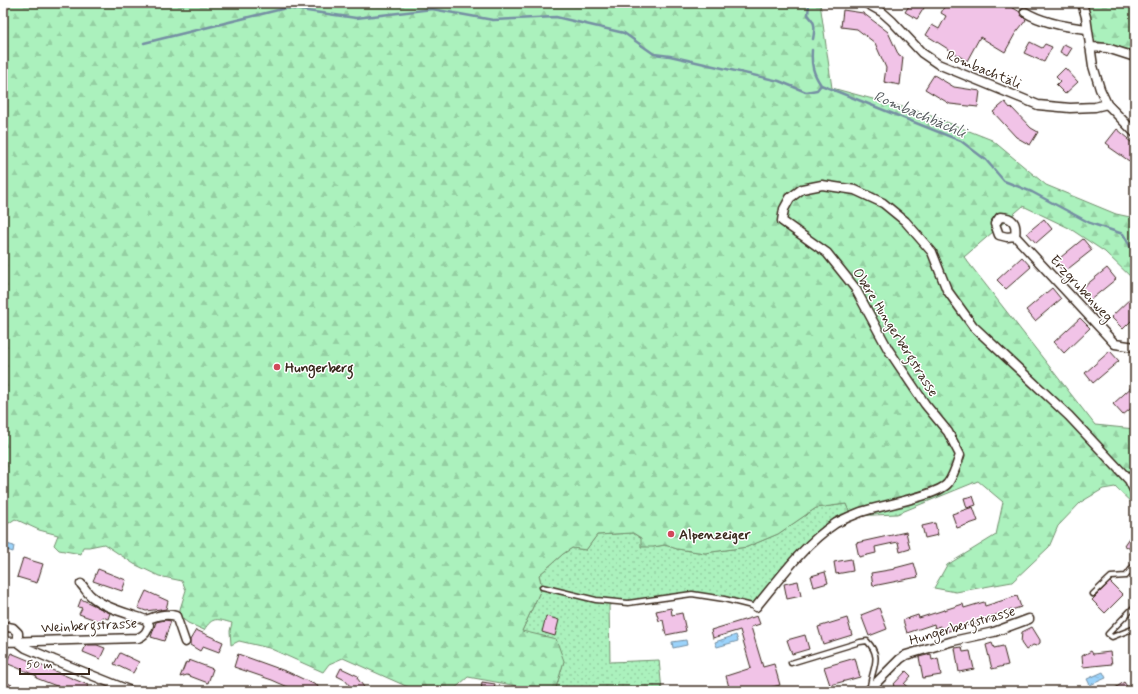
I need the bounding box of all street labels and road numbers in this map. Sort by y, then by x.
street label: Rombachtäli [944,47,1024,93]
street label: Erzgrubenweg [1045,251,1117,327]
street label: Obere Hungerbergstrasse [847,265,942,401]
street label: Hungerbergstrasse [907,602,1018,652]
street label: Weinbergstrasse [41,614,138,640]

